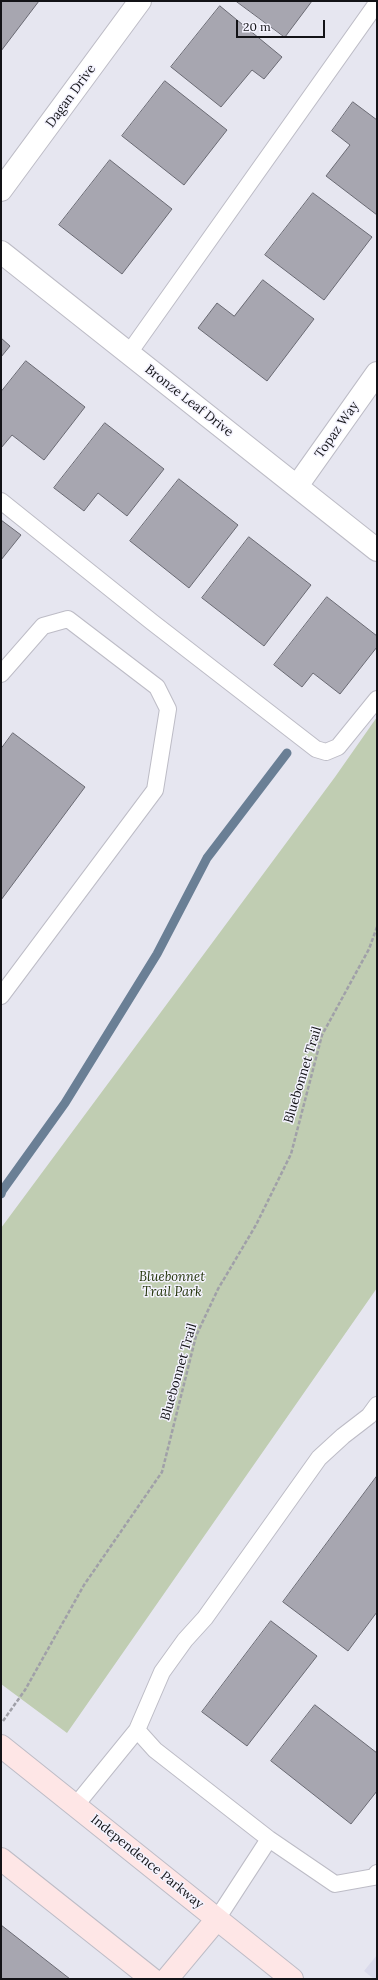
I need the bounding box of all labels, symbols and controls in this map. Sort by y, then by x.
scale bar [238,12,327,38]
text: 20 m [243,19,271,34]
street label: Dagan Drive [43,61,99,131]
street label: Bronze Leaf Drive [142,362,236,440]
street label: Topaz Way [312,399,362,461]
street label: Bluebonnet Trail [281,1025,325,1125]
park label: Bluebonnet Trail Park [139,1269,205,1300]
street label: Bluebonnet Trail [158,1322,200,1422]
street label: Independence Parkway [88,1812,206,1912]

